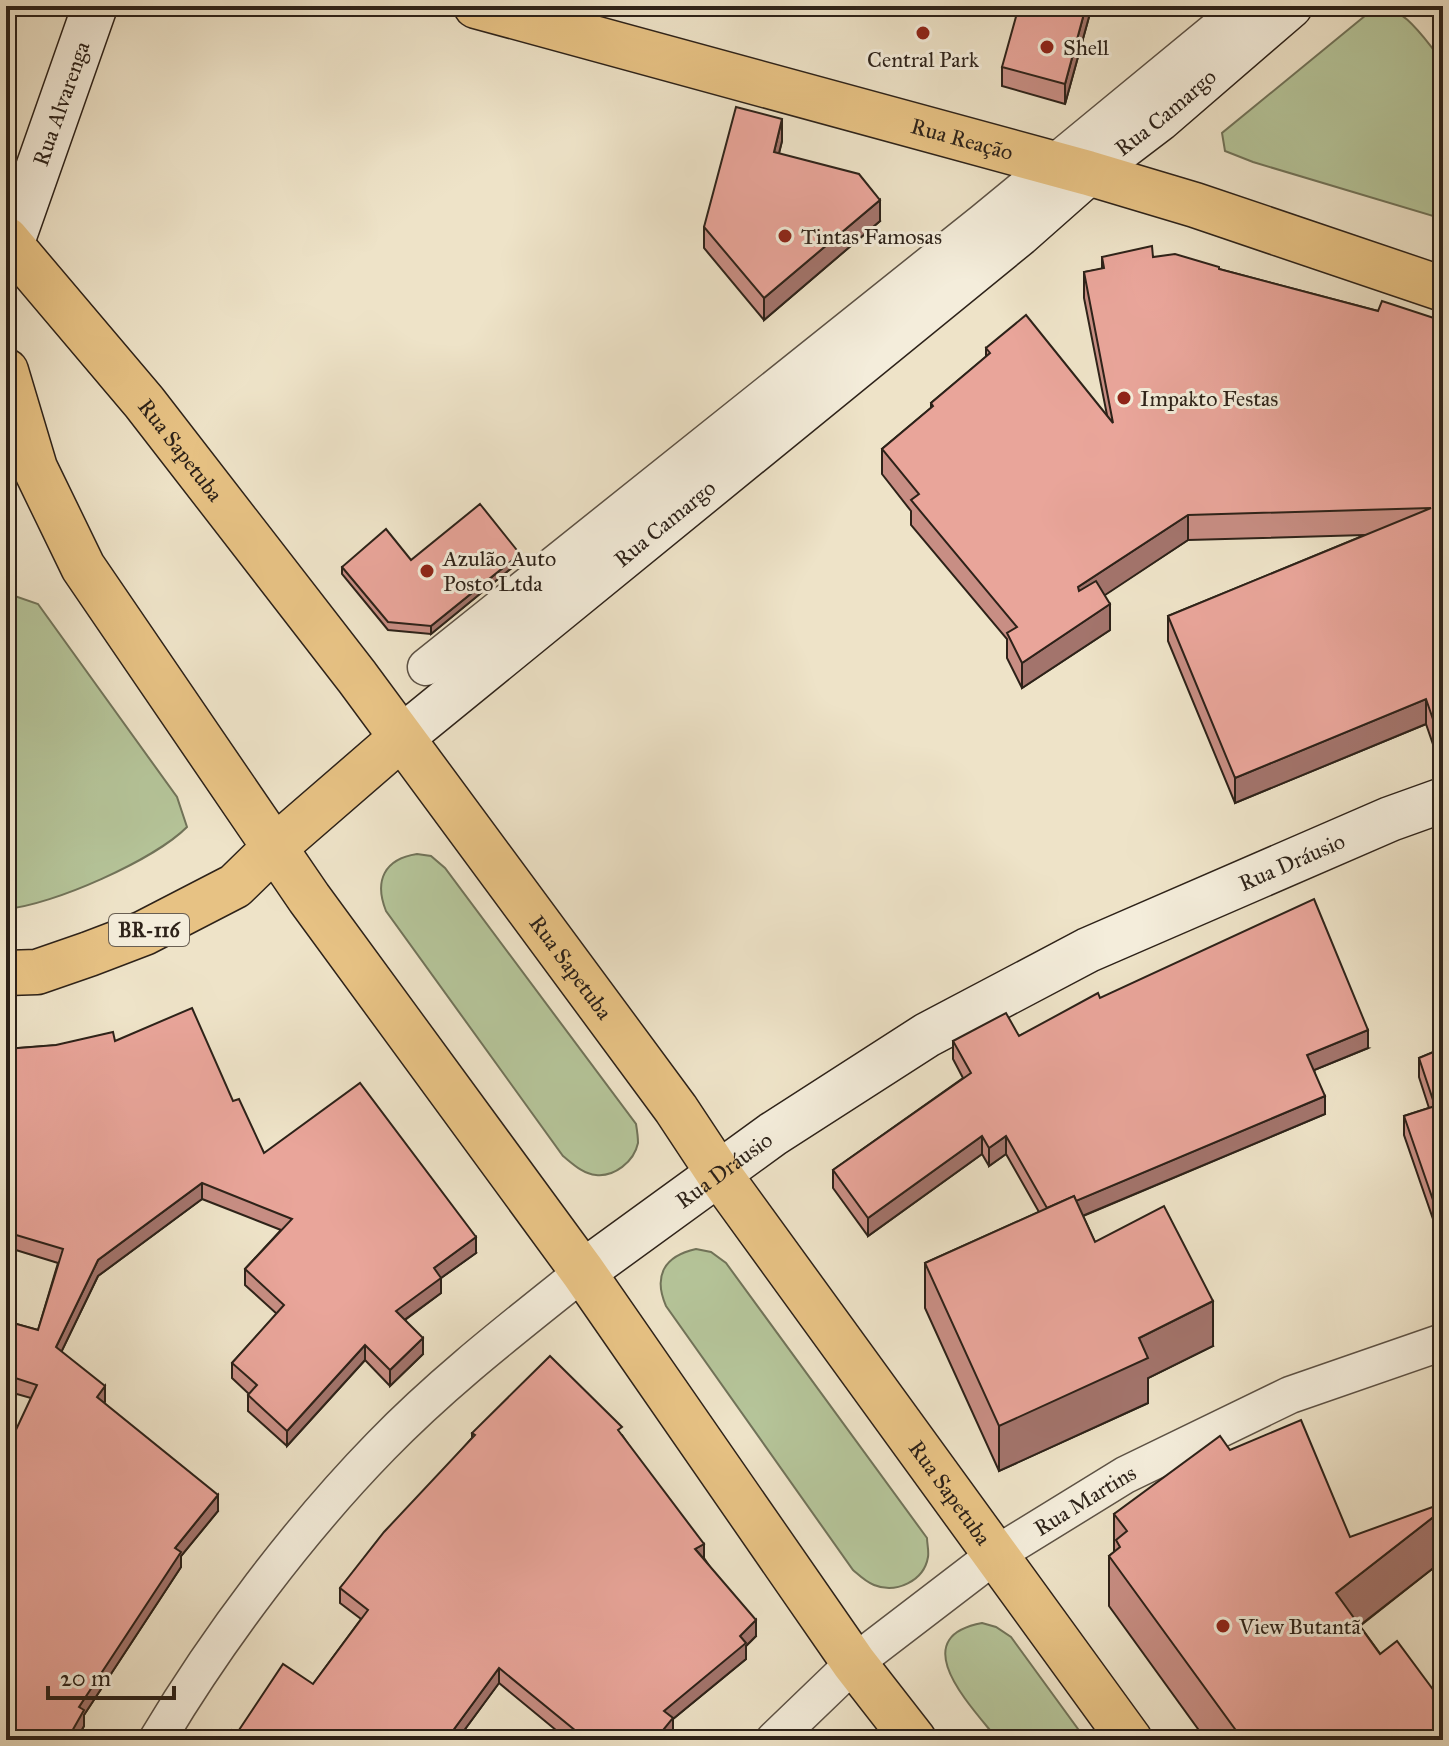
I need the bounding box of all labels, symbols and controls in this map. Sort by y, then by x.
marker: Central Park [914,24,932,42]
place label: Shell [1063,34,1109,61]
street label: Rua Alvarenga [27,37,96,170]
marker: Shell [1038,38,1056,56]
place label: Central Park [867,46,980,73]
street label: Rua Camargo [1110,63,1222,162]
street label: Rua Reação [908,112,1016,166]
place label: Tintas Famosas [801,223,942,250]
marker: Tintas Famosas [776,227,794,245]
place label: Impakto Festas [1140,385,1278,412]
marker: Impakto Festas [1115,389,1133,407]
street label: Rua Sapetuba [132,393,229,507]
street label: Rua Camargo [609,474,721,573]
place label: Azulão Auto Posto Ltda [442,545,556,597]
marker: Azulão Auto Posto Ltda [418,562,436,580]
street label: Rua Dráusio [1235,827,1349,897]
street label: Rua Sapetuba [523,910,619,1025]
road number: BR-116 [109,914,189,946]
street label: Rua Dráusio [670,1126,778,1214]
street label: Rua Sapetuba [903,1435,997,1551]
street label: Rua Martins [1029,1459,1140,1542]
place label: View Butantã [1238,1613,1361,1640]
marker: View Butantã [1214,1617,1232,1635]
scale bar [48,1650,174,1700]
text: 20 m [60,1663,111,1693]

